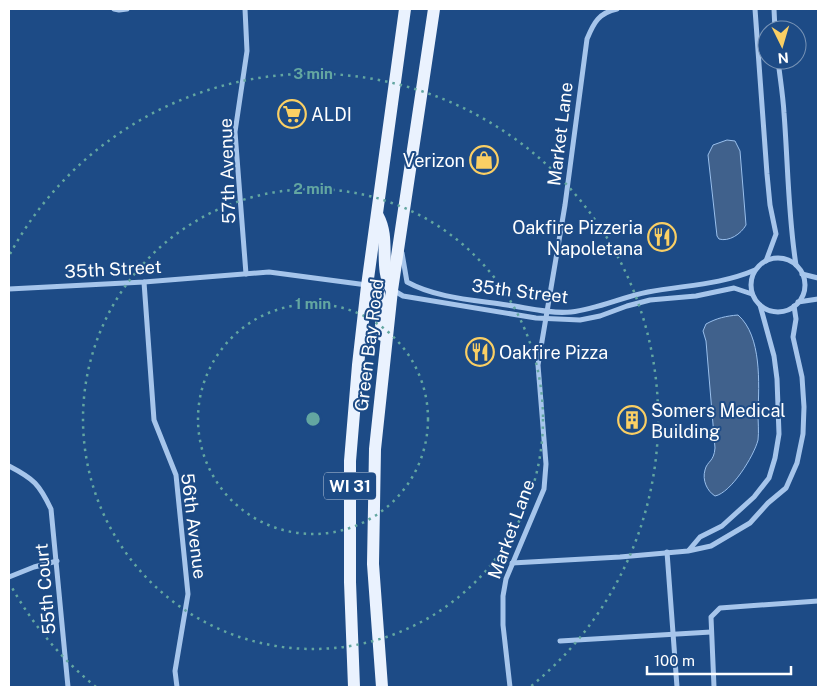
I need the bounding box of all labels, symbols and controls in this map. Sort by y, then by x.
north arrow [757,20,807,70]
text: N [777,50,789,66]
text: 3 min [293,65,333,82]
street label: Market Lane [543,81,577,187]
supermarket icon: ALDI [277,99,307,129]
place label: ALDI [311,104,352,125]
street label: 57th Avenue [215,118,239,224]
shop icon: Verizon [469,145,499,175]
place label: Verizon [403,150,465,171]
text: 2 min [293,180,333,197]
place label: Oakfire Pizzeria Napoletana [512,217,643,259]
restaurant icon: Oakfire Pizzeria Napoletana [647,222,677,252]
street label: 35th Street [64,256,162,282]
street label: 35th Street [470,275,570,307]
street label: Green Bay Road [350,277,388,413]
text: 1 min [295,295,331,312]
restaurant icon: Oakfire Pizza [465,337,495,367]
place label: Oakfire Pizza [499,342,608,363]
place label: Somers Medical Building [651,400,786,442]
building icon: Somers Medical Building [617,405,647,435]
centre of rings [304,410,322,428]
street label: 56th Avenue [177,472,211,580]
road number: WI 31 [324,472,376,500]
street label: Market Lane [483,476,539,582]
street label: 55th Court [31,542,59,636]
scale bar [647,644,791,676]
text: 100 m [654,652,695,669]

